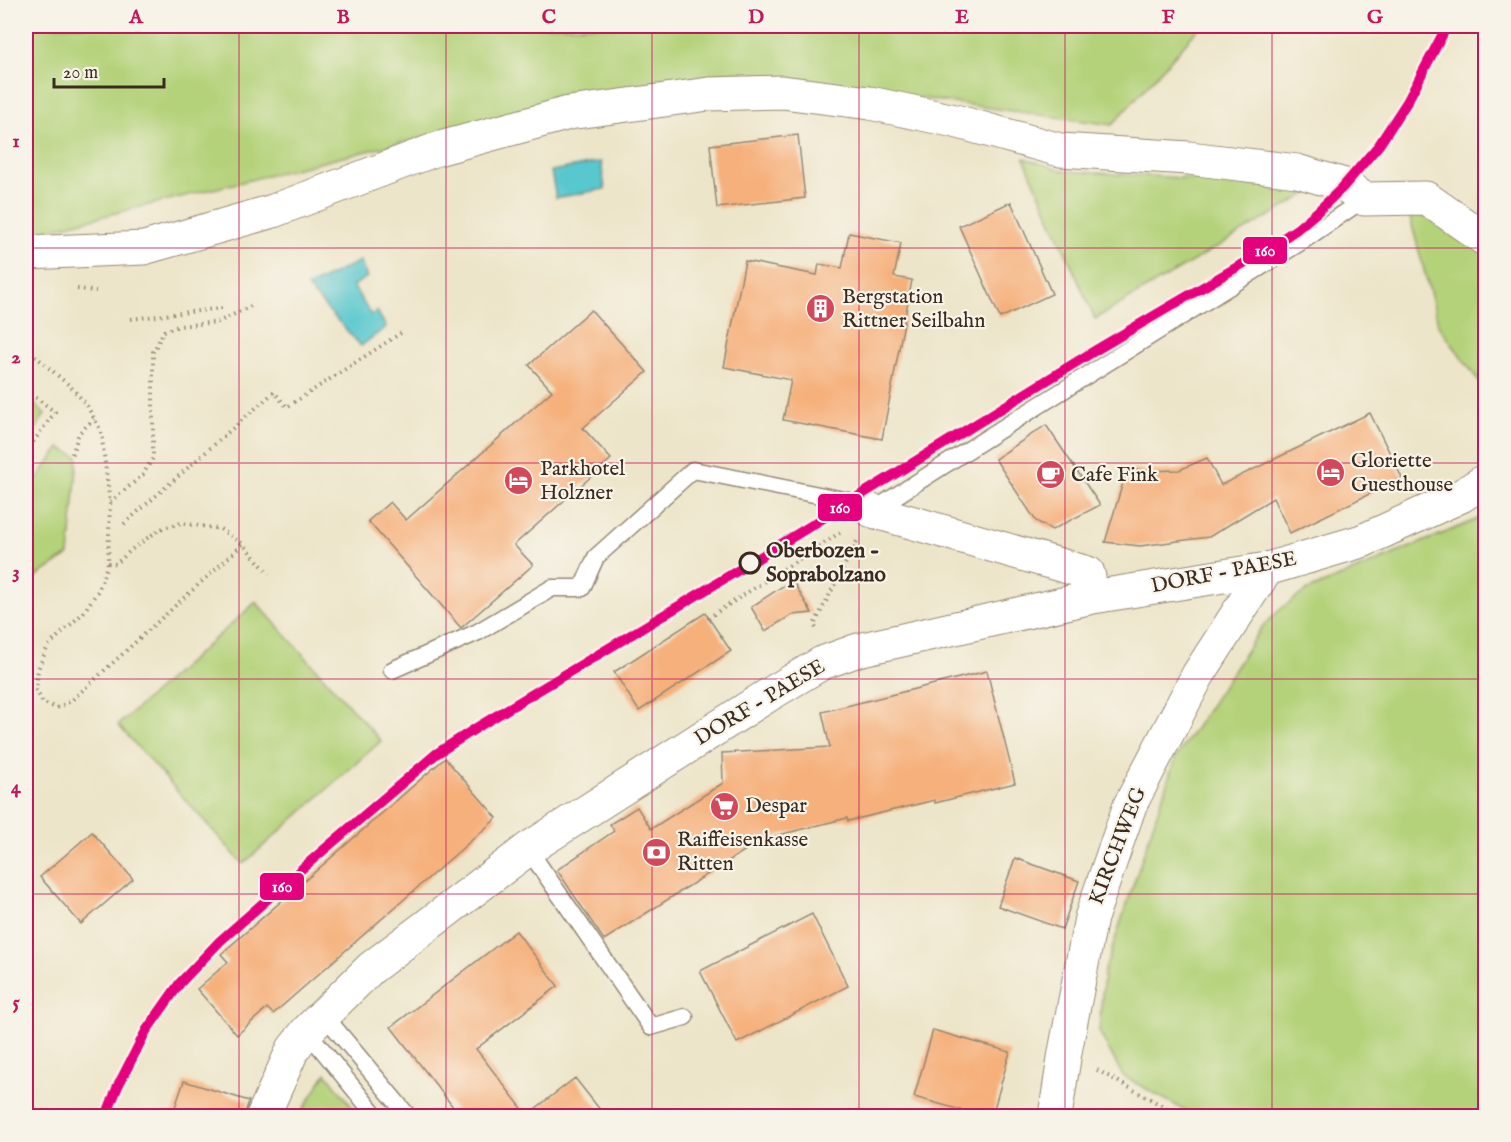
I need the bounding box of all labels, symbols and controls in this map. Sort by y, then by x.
text: A [128,5,144,30]
text: B [336,5,350,30]
text: C [542,5,556,30]
text: D [748,5,764,30]
text: E [955,5,969,30]
text: F [1162,5,1175,30]
text: G [1367,5,1384,30]
scale bar [54,51,164,89]
text: 20 m [63,62,98,85]
text: 1 [12,129,20,154]
line badge: 160 [1242,236,1288,265]
text: 160 [1255,242,1275,262]
place label: Bergstation Rittner Seilbahn [842,284,985,335]
building icon: Bergstation Rittner Seilbahn [805,293,837,325]
text: 2 [11,345,21,370]
place label: Gloriette Guesthouse [1351,448,1453,499]
place label: Parkhotel Holzner [540,456,625,507]
hotel icon: Gloriette Guesthouse [1314,457,1346,489]
cafe icon: Cafe Fink [1034,459,1066,491]
place label: Cafe Fink [1071,462,1159,489]
hotel icon: Parkhotel Holzner [503,465,535,497]
line badge: 160 [817,493,863,522]
text: 160 [830,499,850,519]
place label: Oberbozen - Soprabolzano [766,538,886,589]
street label: DORF - PAESE [1149,546,1299,600]
marker: Oberbozen - Soprabolzano [739,552,761,574]
text: 3 [12,560,20,585]
street label: DORF - PAESE [690,653,830,753]
text: 4 [11,775,22,800]
street label: KIRCHWEG [1083,783,1153,909]
supermarket icon: Despar [708,790,740,822]
place label: Despar [745,793,807,820]
place label: Raiffeisenkasse Ritten [677,827,809,878]
bank icon: Raiffeisenkasse Ritten [640,836,672,868]
line badge: 160 [259,872,305,901]
text: 160 [272,878,292,898]
text: 5 [12,990,20,1015]

